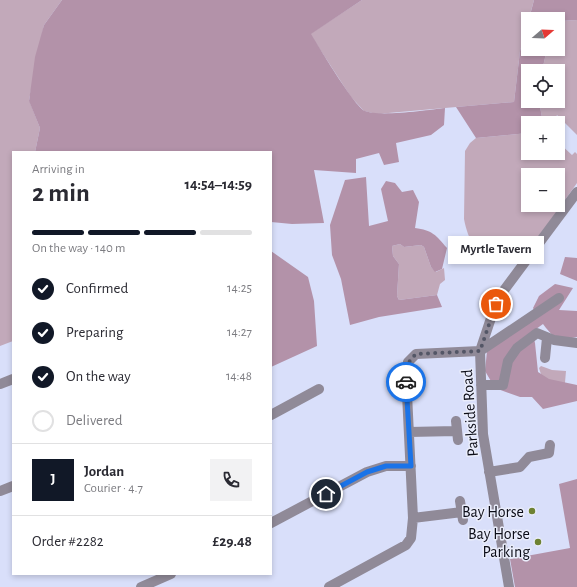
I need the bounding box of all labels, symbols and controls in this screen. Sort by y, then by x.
north arrow [521,12,565,56]
map controls [521,12,565,212]
button: locate [521,64,565,108]
button: + [521,116,565,160]
text: Arriving in [32,163,85,176]
button: − [521,168,565,212]
text: 14:54–14:59 [185,177,252,192]
text: 2 min [32,180,90,206]
callout: Myrtle Tavern [448,236,544,264]
text: On the way · 140 m [32,242,126,255]
text: Myrtle Tavern [460,243,532,256]
icon: check [32,278,54,300]
text: Confirmed [66,281,128,296]
text: 14:25 [227,282,252,295]
pin [479,287,513,321]
icon: bag [485,293,507,315]
icon: check [32,322,54,344]
text: Preparing [66,325,123,340]
text: 14:27 [227,326,252,339]
courier [386,362,426,402]
icon: check [32,366,54,388]
text: On the way [66,369,131,384]
street label: Parkside Road [459,369,481,457]
text: 14:48 [226,370,252,383]
icon: car [395,371,417,393]
text: Delivered [66,413,123,428]
button: phone [210,459,252,501]
text: Jordan [84,464,124,479]
text: J [50,472,56,487]
pin [309,477,343,511]
text: Courier · 4.7 [84,482,143,495]
icon: home [315,483,337,505]
place label: Bay Horse [462,504,524,521]
marker: Bay Horse [527,506,537,516]
place label: Bay Horse Parking [468,526,530,560]
text: Order #2282 [32,534,104,549]
text: £29.48 [213,534,252,549]
marker: Bay Horse Parking [533,537,543,547]

